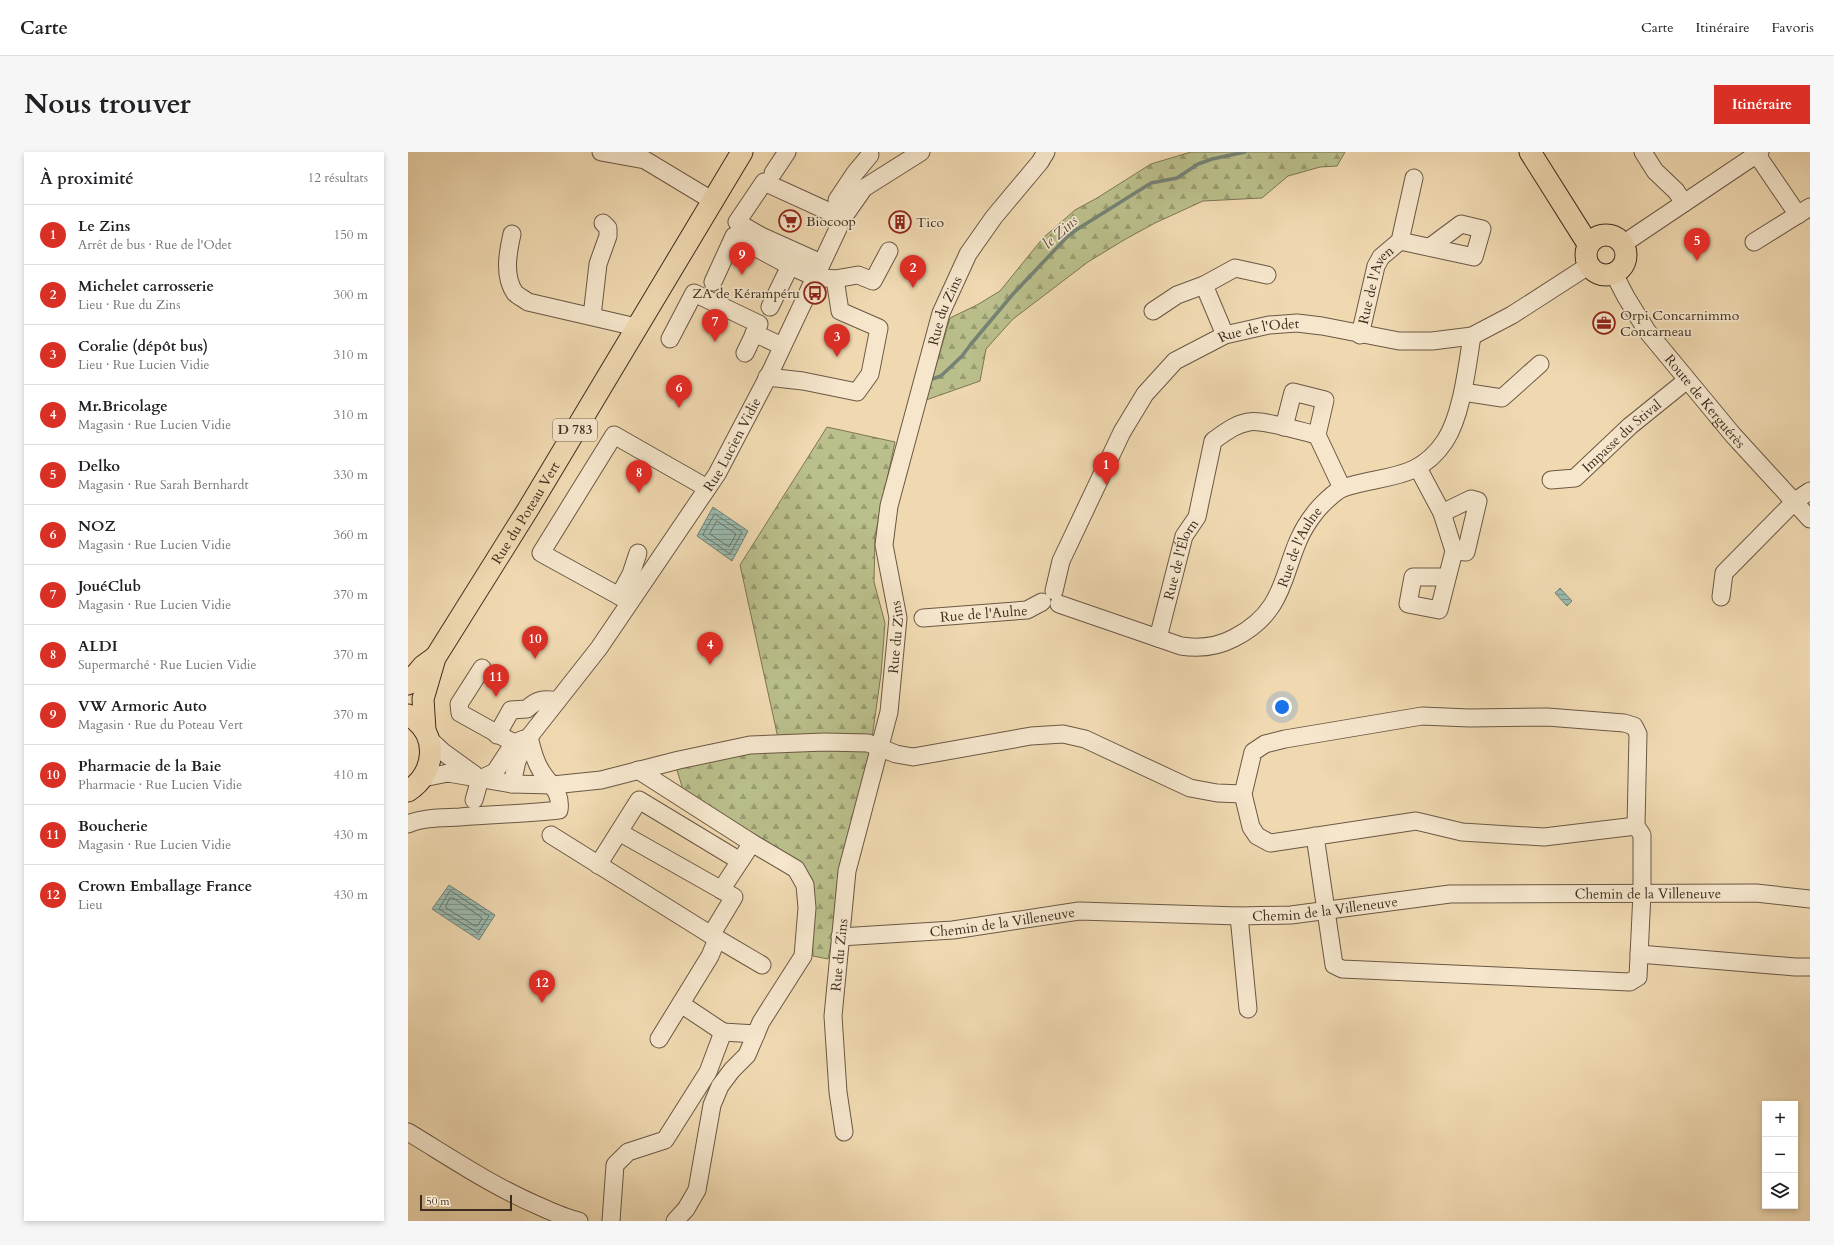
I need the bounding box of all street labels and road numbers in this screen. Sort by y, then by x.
street label: Rue de l'Aven [1353,241,1397,326]
street label: Rue du Zins [923,273,966,348]
street label: Rue de l'Odet [1214,313,1300,347]
street label: Route de Kerguérès [1660,350,1750,452]
street label: Rue Lucien Vidie [699,394,765,495]
street label: Impasse du Stival [1578,395,1666,476]
road number: D 783 [553,419,597,441]
street label: Rue du Poteau Vert [487,457,564,567]
street label: Rue de l'Aulne [1273,502,1326,590]
street label: Rue de l'Élorn [1159,515,1203,602]
street label: Rue du Zins [883,599,908,674]
street label: Rue de l'Aulne [940,600,1028,626]
street label: Chemin de la Villeneuve [1575,884,1721,903]
street label: Chemin de la Villeneuve [1252,892,1399,925]
street label: Chemin de la Villeneuve [929,902,1076,941]
street label: Rue du Zins [826,917,852,992]

